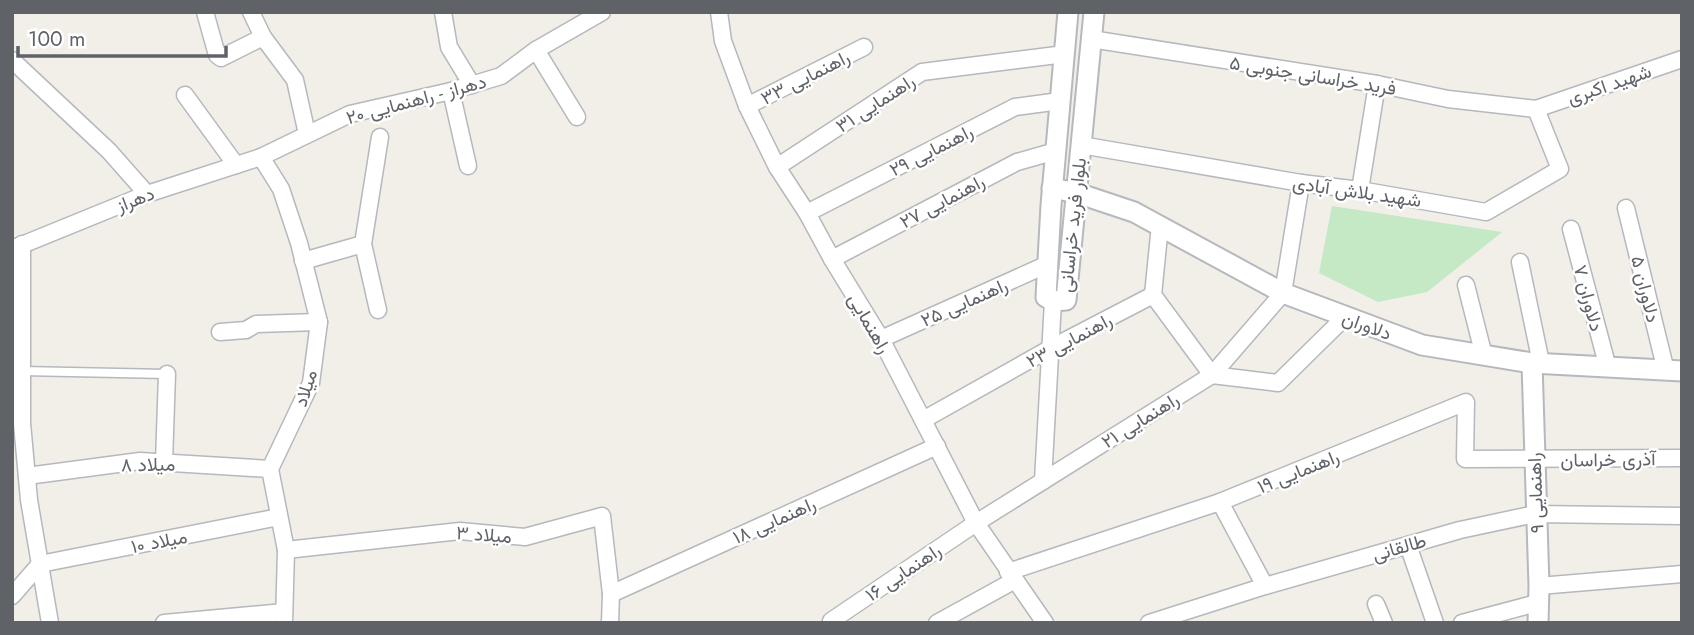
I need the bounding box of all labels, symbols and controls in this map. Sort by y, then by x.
scale bar [18,14,226,58]
text: 100 m [28,24,85,54]
street label: راهنمایی ۳۳ [756,43,854,111]
street label: فرید خراسانی جنوبی ۵ [1228,49,1398,102]
street label: شهید اکبری [1563,57,1655,111]
street label: دهراز - راهنمایی ۲۰ [343,68,489,131]
street label: راهنمایی ۳۱ [830,68,920,139]
street label: راهنمایی ۲۹ [885,118,978,183]
street label: بلوار فرید خراسانی [1052,156,1093,294]
street label: راهنمایی ۲۷ [895,168,990,235]
street label: شهید بلاش آبادی [1291,169,1423,214]
street label: دهراز [111,180,158,219]
street label: دلاوران ۵ [1624,253,1667,325]
street label: دلاوران ۷ [1567,262,1610,334]
street label: راهنمایی ۲۵ [916,271,1012,334]
street label: راهنمایی [841,288,898,359]
street label: دلاوران [1338,304,1395,347]
street label: راهنمایی ۲۳ [1021,306,1117,374]
street label: میلاد [287,366,324,410]
street label: راهنمایی ۲۱ [1096,386,1184,455]
street label: راهنمایی ۱۹ [1253,443,1343,500]
street label: آذری خراسان [1560,445,1657,474]
street label: میلاد ۸ [121,451,175,478]
street label: راهنمایی ۹ [1521,452,1550,534]
street label: راهنمایی ۱۸ [728,490,820,551]
street label: میلاد ۳ [455,519,513,550]
street label: میلاد ۱۰ [129,523,190,560]
street label: طالقانی [1369,527,1429,568]
street label: راهنمایی ۱۶ [860,537,947,608]

